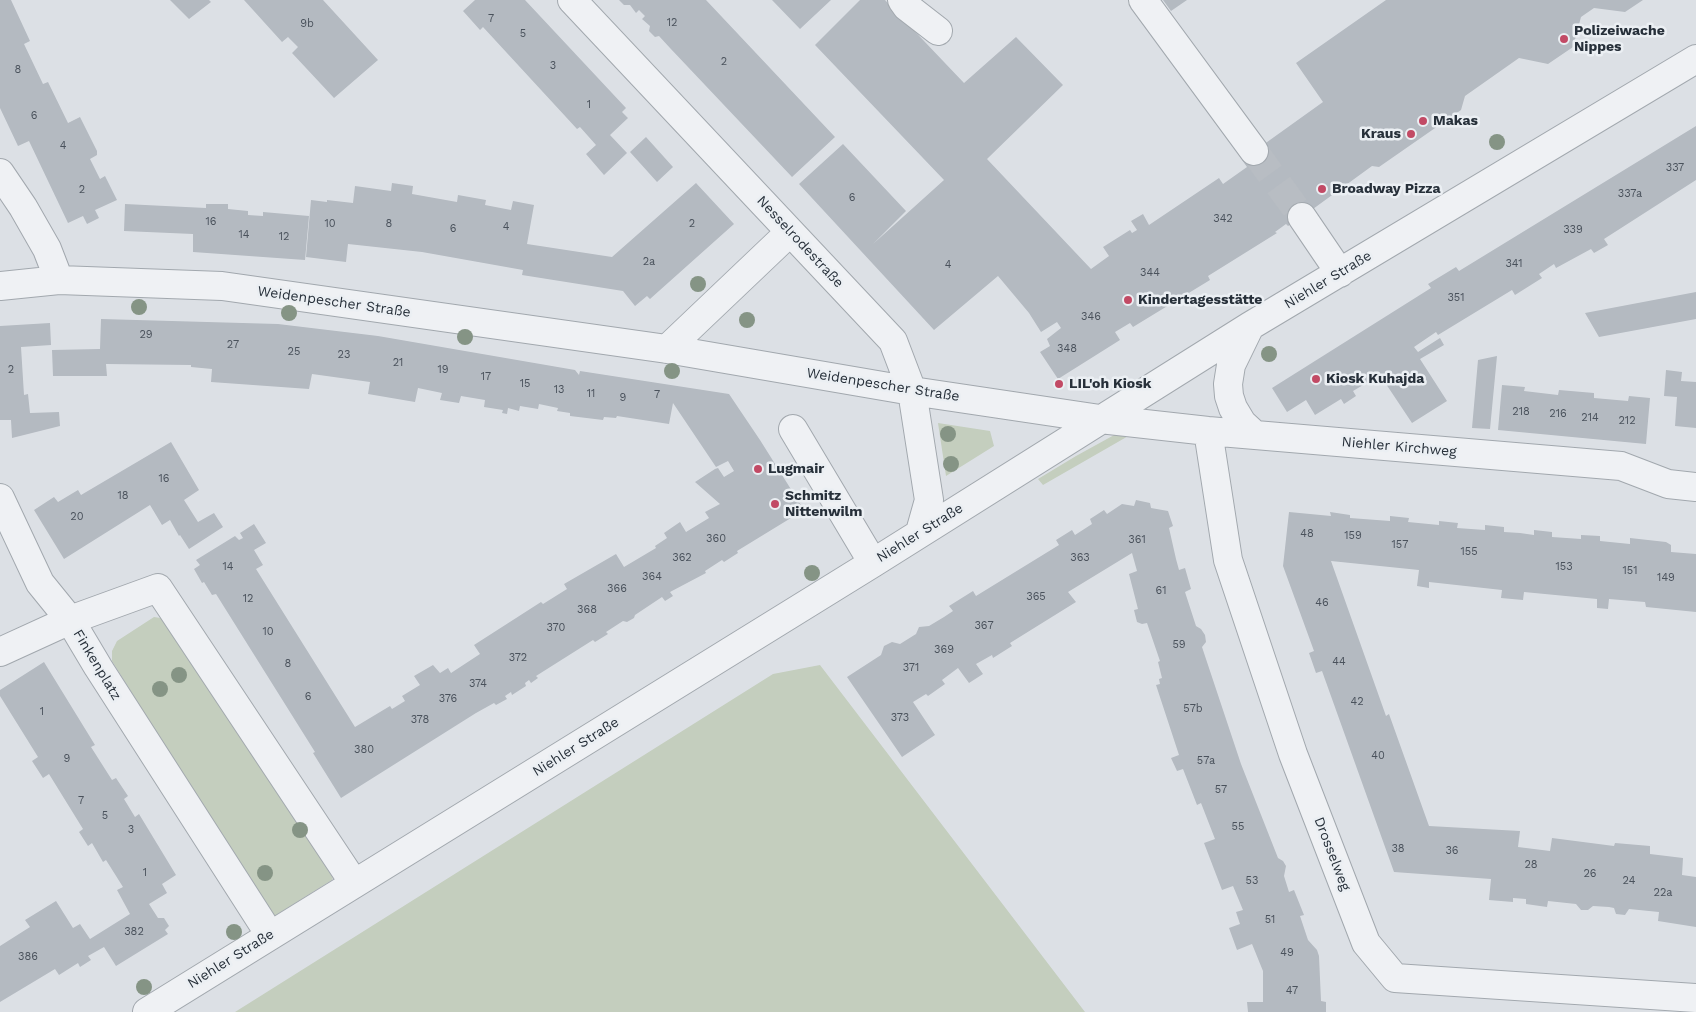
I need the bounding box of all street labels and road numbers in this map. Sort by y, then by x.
street label: Nesselrodestraße [753,193,847,291]
street label: Niehler Straße [1281,247,1375,313]
street label: Weidenpescher Straße [256,283,412,321]
street label: Weidenpescher Straße [805,365,961,405]
street label: Niehler Kirchweg [1341,434,1457,460]
street label: Niehler Straße [874,500,966,566]
street label: Finkenplatz [69,627,125,703]
street label: Niehler Straße [530,714,622,780]
street label: Drosselweg [1310,815,1354,893]
street label: Niehler Straße [185,926,277,992]

